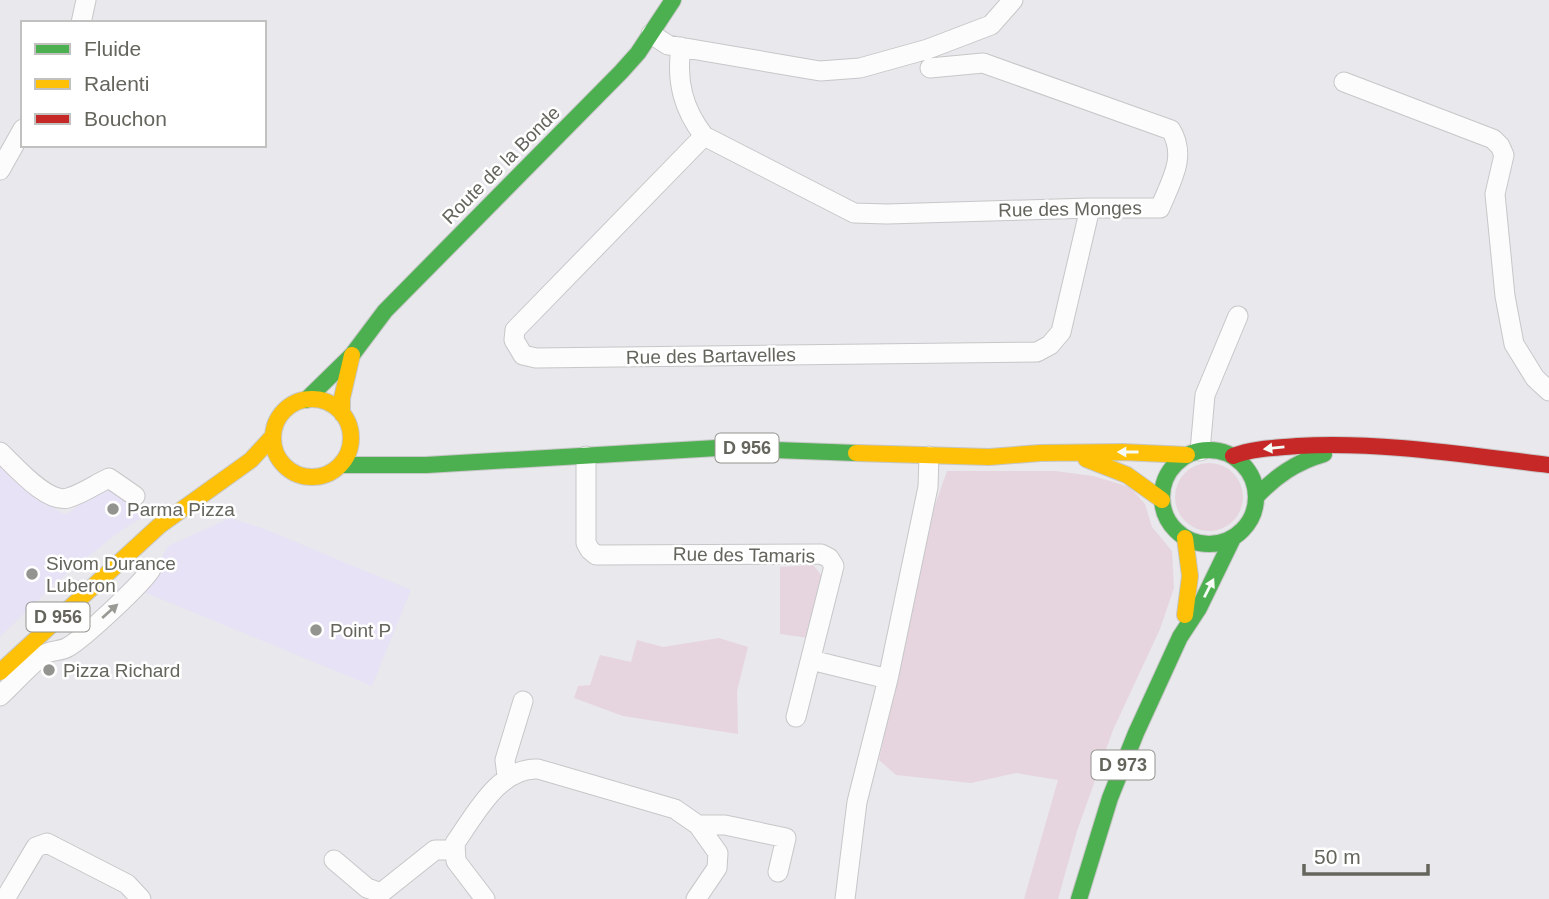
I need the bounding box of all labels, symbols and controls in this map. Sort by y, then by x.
legend [21,21,266,147]
text: Fluide [84,37,141,60]
text: Ralenti [84,72,149,95]
street label: Route de la Bonde [438,102,564,228]
text: Bouchon [84,107,167,130]
street label: Rue des Monges [998,197,1142,221]
street label: Rue des Bartavelles [626,344,796,368]
road number: D 956 [716,434,778,462]
one-way arrow [1263,443,1285,454]
one-way arrow [1117,446,1139,458]
place label: Parma Pizza [127,499,235,520]
marker: Parma Pizza [105,501,121,517]
street label: Rue des Tamaris [673,543,815,567]
place label: Sivom Durance Luberon [46,553,176,596]
marker: Sivom Durance Luberon [24,566,40,582]
one-way arrow [1202,578,1214,598]
road number: D 956 [27,602,90,632]
one-way arrow [101,603,119,619]
place label: Point P [330,620,391,641]
marker: Point P [308,622,324,638]
place label: Pizza Richard [63,660,180,681]
marker: Pizza Richard [41,662,57,678]
road number: D 973 [1092,750,1154,780]
scale bar [1304,832,1428,876]
text: 50 m [1314,845,1361,868]

